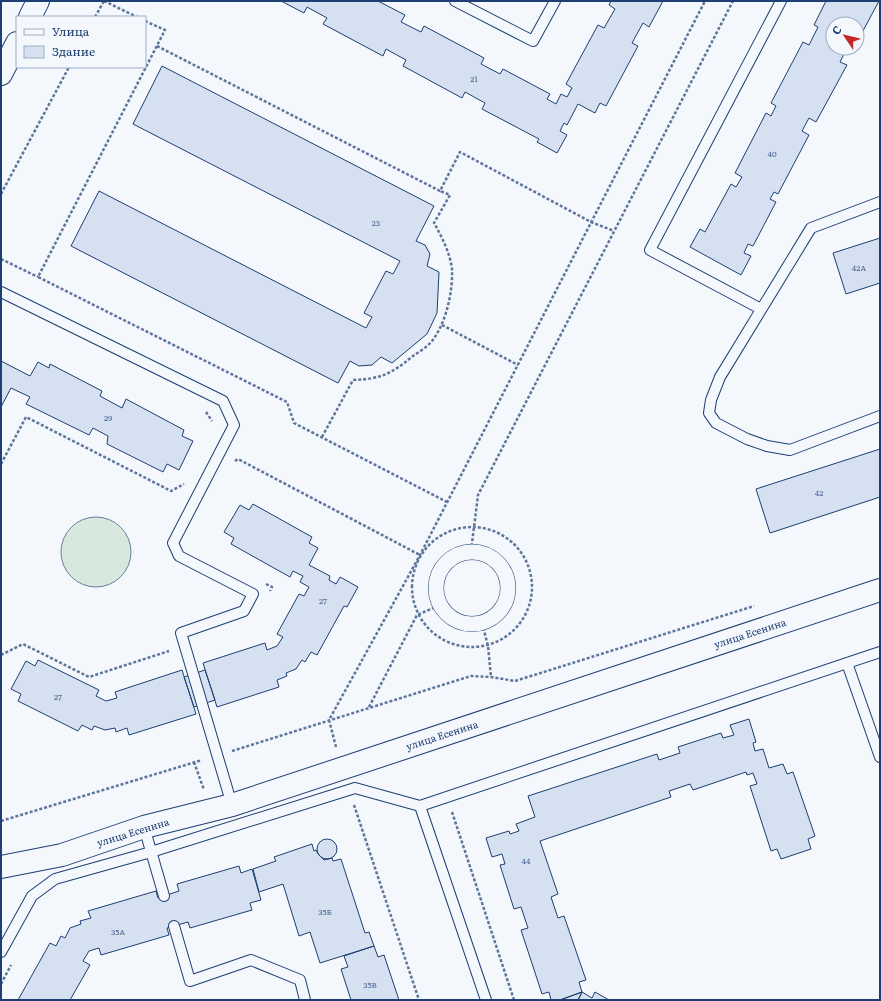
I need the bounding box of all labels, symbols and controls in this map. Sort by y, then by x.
legend [16,16,146,68]
north arrow [825,16,865,56]
text: Улица [52,22,90,40]
text: С [827,22,845,37]
text: Здание [52,42,95,60]
house number: 21 [470,73,478,84]
house number: 40 [767,148,777,159]
house number: 23 [372,217,380,228]
house number: 42А [852,262,866,273]
house number: 29 [104,412,112,423]
house number: 42 [815,487,823,498]
house number: 27 [319,595,327,606]
street label: улица Есенина [712,614,788,651]
house number: 27 [54,691,62,702]
street label: улица Есенина [404,716,480,753]
street label: улица Есенина [95,813,171,850]
house number: 44 [522,855,531,866]
house number: 35Б [318,906,332,917]
house number: 35А [111,926,125,937]
house number: 35В [363,979,377,990]

